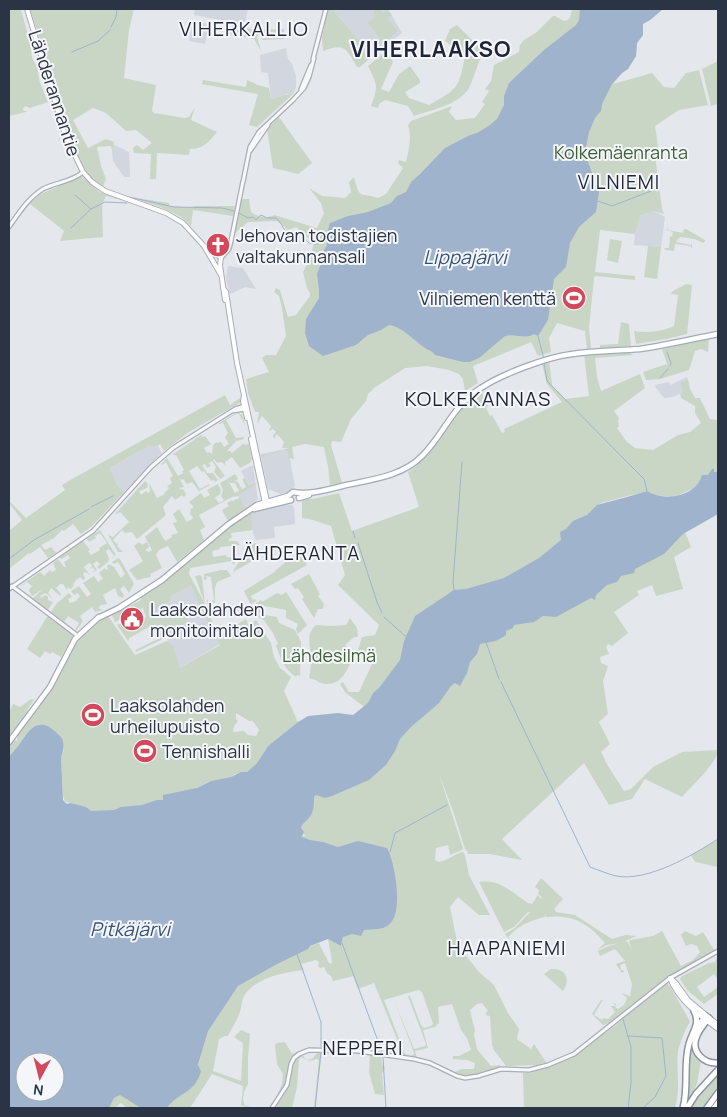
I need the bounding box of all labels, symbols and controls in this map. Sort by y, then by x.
district label: VIHERKALLIO [179,15,309,42]
street label: Lähderannantie [23,27,87,159]
district label: VIHERLAAKSO [351,34,512,64]
park label: Kolkemäenranta [554,140,688,164]
district label: VILNIEMI [578,169,660,195]
place label: Jehovan todistajien valtakunnansali [236,223,397,268]
church icon: Jehovan todistajien valtakunnansali [205,232,231,258]
water label: Lippajärvi [423,244,509,270]
sports icon: Vilniemen kenttä [561,285,587,311]
place label: Vilniemen kenttä [419,286,556,310]
district label: KOLKEKANNAS [405,385,551,412]
district label: LÄHDERANTA [232,540,360,566]
place label: Laaksolahden monitoimitalo [150,597,265,642]
public building icon: Laaksolahden monitoimitalo [119,606,145,632]
park label: Lähdesilmä [282,643,376,667]
place label: Laaksolahden urheilupuisto [110,693,225,738]
sports icon: Laaksolahden urheilupuisto [80,702,106,728]
sports icon: Tennishalli [132,738,158,764]
place label: Tennishalli [162,739,250,763]
water label: Pitkäjärvi [90,916,172,942]
district label: HAAPANIEMI [447,935,567,961]
district label: NEPPERI [322,1035,404,1061]
north arrow [15,1052,65,1102]
text: N [32,1080,45,1100]

